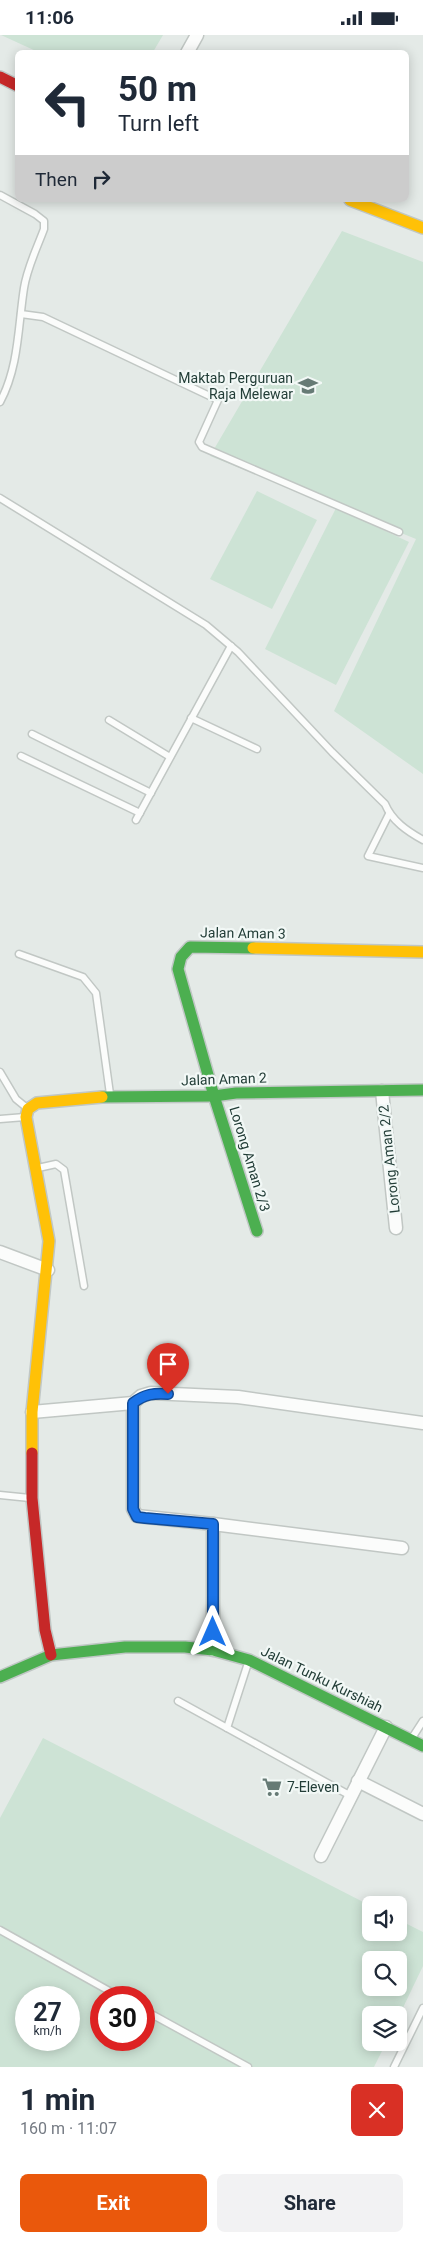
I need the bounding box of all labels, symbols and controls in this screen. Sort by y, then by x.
text: 11:06 [25,6,74,29]
text: 50 m [118,69,197,110]
icon: left [35,70,100,135]
text: Turn left [118,111,199,136]
icon: right [87,165,115,193]
text: Then [35,168,77,191]
place label: Maktab Perguruan Raja Melewar [178,370,293,402]
school or university icon: Maktab Perguruan Raja Melewar [297,375,319,397]
street label: Jalan Aman 3 [200,924,286,942]
street label: Jalan Aman 2 [181,1070,267,1088]
street label: Lorong Aman 2/2 [375,1104,403,1214]
street label: Lorong Aman 2/3 [226,1105,274,1213]
pin [147,1343,189,1394]
icon: arrive [154,1350,182,1378]
position arrow [186,1605,238,1657]
street label: Jalan Tunku Kurshiah [258,1643,386,1715]
supermarket icon: 7-Eleven [261,1776,283,1798]
place label: 7-Eleven [287,1779,339,1795]
map controls [362,1896,407,2051]
button: sound [362,1896,407,1941]
button: search [362,1951,407,1996]
speed limit sign: 30 [90,1986,155,2051]
text: 27 [33,1998,62,2027]
button: layers [362,2006,407,2051]
text: km/h [33,2024,62,2038]
text: 1 min [20,2082,95,2117]
button: close [351,2084,403,2136]
text: 160 m · 11:07 [20,2119,117,2138]
button: Exit [20,2174,207,2232]
button: Share [217,2174,403,2232]

